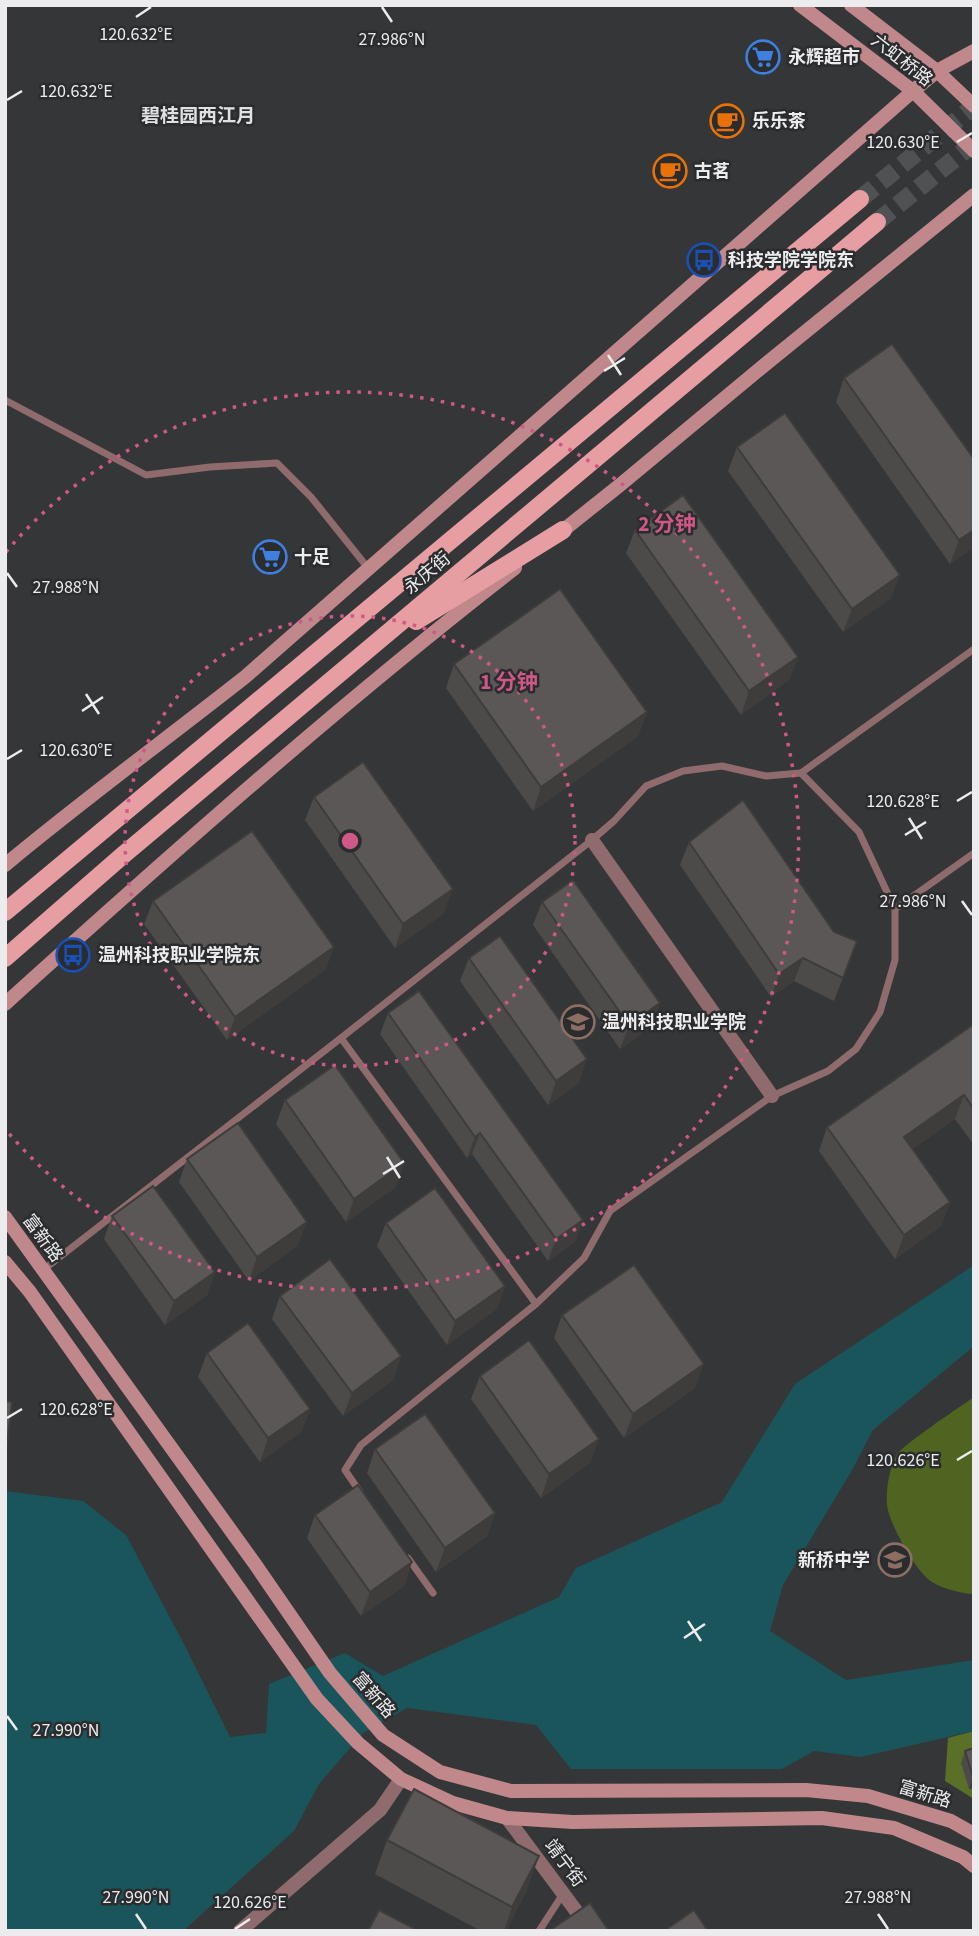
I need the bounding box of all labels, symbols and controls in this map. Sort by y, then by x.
text: 120.632°E [99,22,173,47]
text: 27.986°N [359,27,425,52]
street label: 六虹桥路 [866,28,938,92]
supermarket icon: 永辉超市 [744,38,782,76]
place label: 永辉超市 [788,45,860,70]
text: 120.632°E [39,79,113,104]
cafe icon: 乐乐茶 [708,102,746,140]
district label: 碧桂园西江月 [141,103,255,130]
place label: 乐乐茶 [752,109,806,134]
text: 120.630°E [866,130,940,155]
cafe icon: 古茗 [651,152,689,190]
place label: 古茗 [694,159,730,184]
bus stop icon: 科技学院学院东 [685,241,723,279]
place label: 科技学院学院东 [728,248,854,273]
text: 2 分钟 [638,509,696,539]
supermarket icon: 十足 [251,538,289,576]
place label: 十足 [294,545,330,570]
street label: 永庆街 [399,546,456,600]
text: 27.988°N [33,575,99,600]
text: 1 分钟 [480,667,538,697]
text: 120.630°E [39,738,113,763]
text: 120.628°E [866,789,940,814]
centre of rings [338,829,362,853]
text: 27.986°N [880,889,946,914]
bus stop icon: 温州科技职业学院东 [54,936,92,974]
place label: 温州科技职业学院东 [98,943,260,968]
school or university icon: 温州科技职业学院 [559,1003,597,1041]
place label: 温州科技职业学院 [602,1010,746,1035]
street label: 富新路 [17,1209,69,1267]
text: 120.628°E [39,1397,113,1422]
text: 120.626°E [866,1448,940,1473]
school or university icon: 新桥中学 [876,1541,914,1579]
place label: 新桥中学 [798,1548,870,1573]
street label: 富新路 [346,1667,401,1724]
text: 27.990°N [33,1718,99,1743]
street label: 富新路 [895,1775,954,1814]
street label: 靖宁街 [538,1834,591,1892]
text: 27.990°N [103,1885,169,1910]
text: 27.988°N [845,1885,911,1910]
text: 120.626°E [213,1890,287,1915]

